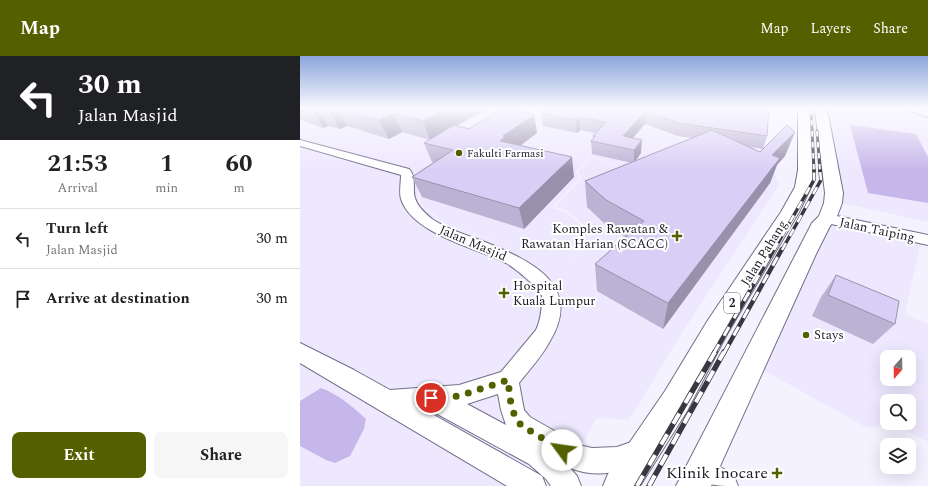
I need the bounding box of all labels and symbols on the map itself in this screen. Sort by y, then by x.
place label: Fakulti Farmasi [467,145,544,162]
marker: Fakulti Farmasi [454,148,464,158]
street label: Jalan Taiping [837,212,917,248]
street label: Jalan Pahang [736,216,792,290]
place label: Komples Rawatan & Rawatan Harian (SCACC) [521,219,669,254]
street label: Jalan Masjid [436,220,510,266]
marker: Komples Rawatan & Rawatan Harian (SCACC) [671,230,683,242]
place label: Hospital Kuala Lumpur [513,276,596,311]
marker: Hospital Kuala Lumpur [498,287,510,299]
road number: 2 [724,293,740,313]
place label: Stays [814,325,844,345]
marker: Stays [801,330,811,340]
north arrow [880,350,916,386]
pin [414,381,448,415]
position arrow [541,429,583,471]
place label: Klinik Inocare [666,461,768,485]
marker: Klinik Inocare [771,467,783,479]

